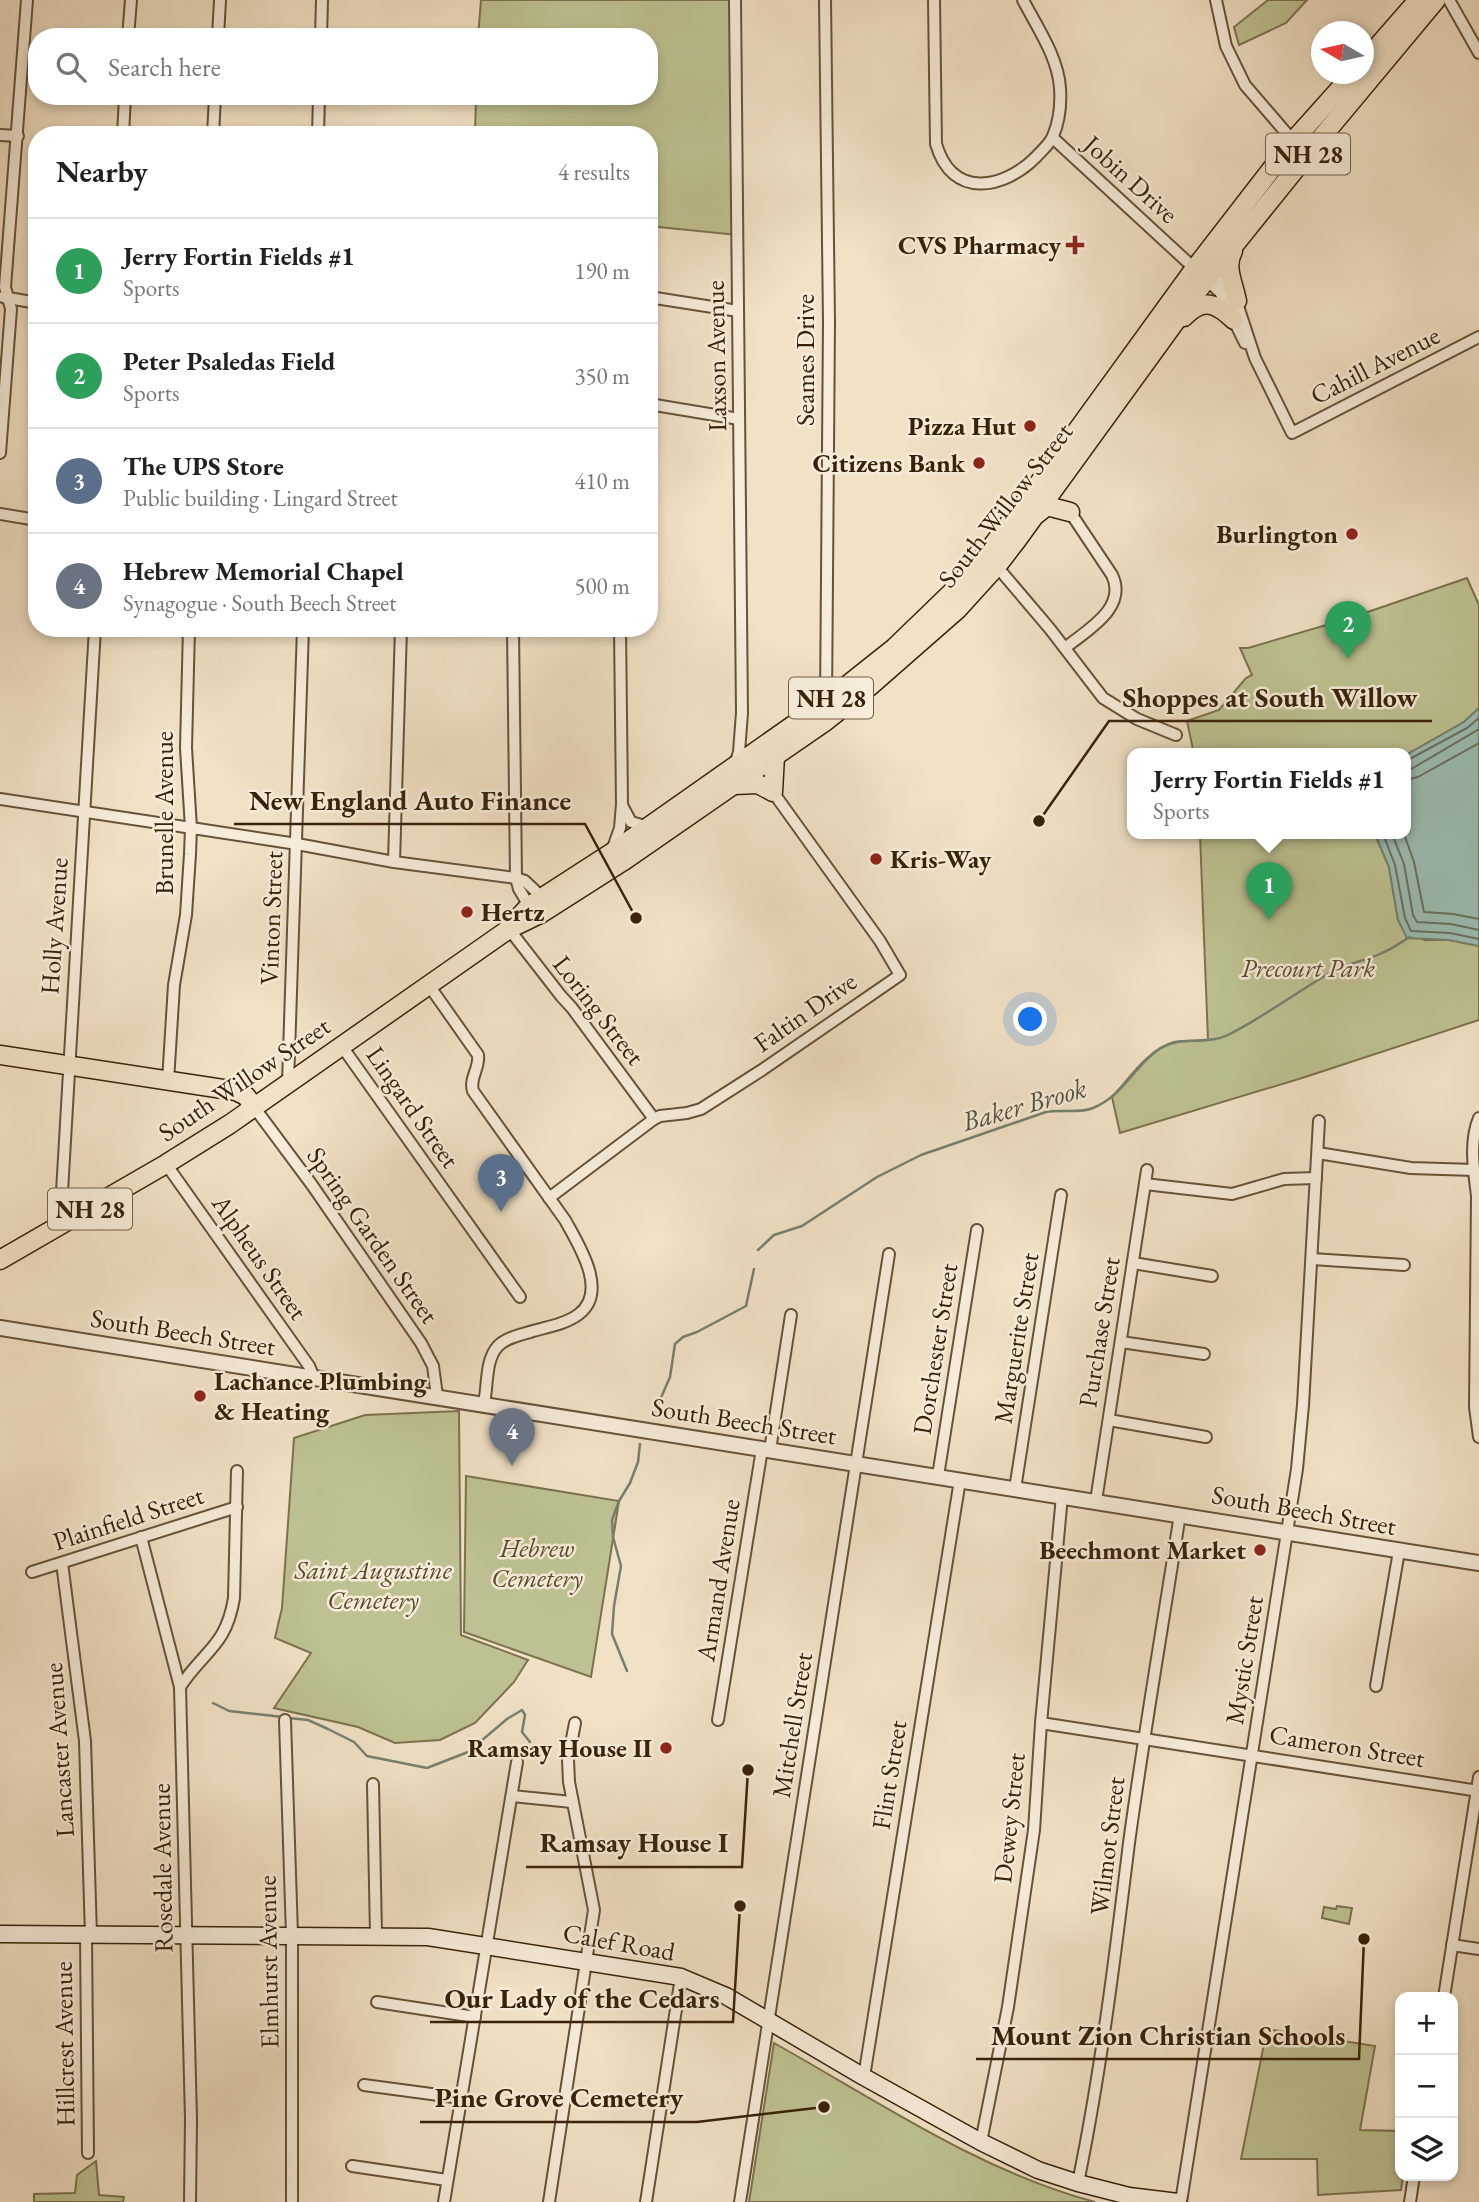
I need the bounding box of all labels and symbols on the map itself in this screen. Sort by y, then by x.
north arrow [1311,21,1374,84]
street label: Jobin Drive [1075,126,1185,230]
road number: NH 28 [1266,134,1350,174]
place label: CVS Pharmacy [898,228,1061,262]
marker: CVS Pharmacy [1067,237,1083,253]
street label: Laxson Avenue [698,280,734,432]
street label: Seames Drive [788,294,822,426]
street label: Cahill Avenue [1305,318,1445,412]
place label: Pizza Hut [908,409,1016,443]
street label: South Willow Street [930,416,1080,594]
marker: Pizza Hut [1022,418,1038,434]
place label: Citizens Bank [812,446,966,480]
marker: Citizens Bank [971,455,987,471]
place label: Burlington [1216,517,1338,551]
marker: Burlington [1344,526,1360,542]
pin: 2 [1325,601,1371,659]
callout: Shoppes at South Willow [1109,672,1432,721]
road number: NH 28 [789,678,873,718]
text: Shoppes at South Willow [1123,679,1417,715]
street label: Brunelle Avenue [147,731,181,895]
callout: New England Auto Finance [234,775,585,824]
text: New England Auto Finance [249,782,571,818]
place label: Kris-Way [890,842,992,876]
street label: Vinton Street [252,850,290,986]
marker: Kris-Way [868,851,884,867]
street label: Holly Avenue [32,856,76,996]
pin: 1 [1246,862,1292,920]
place label: Hertz [481,895,545,929]
marker: Hertz [459,904,475,920]
street label: Loring Street [545,948,653,1072]
park label: Precourt Park [1241,951,1375,985]
street label: Faltin Drive [747,964,863,1060]
your location [1013,1002,1047,1036]
street label: South Willow Street [152,1009,336,1149]
street label: Lingard Street [359,1039,467,1175]
water label: Baker Brook [957,1069,1091,1139]
street label: Spring Garden Street [299,1140,447,1330]
pin: 3 [478,1154,524,1212]
street label: Alpheus Street [204,1187,316,1326]
road number: NH 28 [48,1189,132,1230]
street label: Marguerite Street [986,1250,1046,1426]
street label: Purchase Street [1070,1254,1128,1410]
street label: Dorchester Street [905,1261,965,1437]
street label: South Beech Street [88,1301,278,1363]
place label: Lachance Plumbing & Heating [214,1364,428,1428]
marker: Lachance Plumbing & Heating [192,1388,208,1404]
street label: South Beech Street [649,1390,839,1452]
pin: 4 [489,1408,535,1466]
street label: South Beech Street [1209,1477,1399,1543]
street label: Plainfield Street [48,1478,208,1558]
street label: Armand Avenue [688,1496,748,1665]
park label: Hebrew Cemetery [491,1531,583,1595]
place label: Beechmont Market [1039,1533,1246,1567]
marker: Beechmont Market [1252,1542,1268,1558]
park label: Saint Augustine Cemetery [293,1553,453,1617]
street label: Mystic Street [1217,1593,1271,1727]
street label: Mitchell Street [764,1650,820,1800]
street label: Lancaster Avenue [36,1661,82,1839]
street label: Cameron Street [1267,1717,1427,1775]
street label: Flint Street [864,1718,914,1832]
place label: Ramsay House II [468,1731,653,1765]
marker: Ramsay House II [658,1740,674,1756]
street label: Dewey Street [985,1751,1033,1885]
street label: Wilmot Street [1082,1775,1132,1917]
street label: Rosedale Avenue [144,1783,180,1953]
callout: Ramsay House I [526,1818,742,1867]
text: Ramsay House I [540,1824,728,1860]
street label: Elmhurst Avenue [249,1875,287,2049]
street label: Calef Road [560,1915,678,1969]
street label: Hillcrest Avenue [46,1961,82,2127]
callout: Our Lady of the Cedars [430,1973,733,2022]
text: Our Lady of the Cedars [444,1980,720,2016]
callout: Mount Zion Christian Schools [976,2010,1359,2059]
text: Mount Zion Christian Schools [991,2017,1345,2053]
callout: Pine Grove Cemetery [420,2073,697,2122]
text: Pine Grove Cemetery [435,2079,684,2115]

